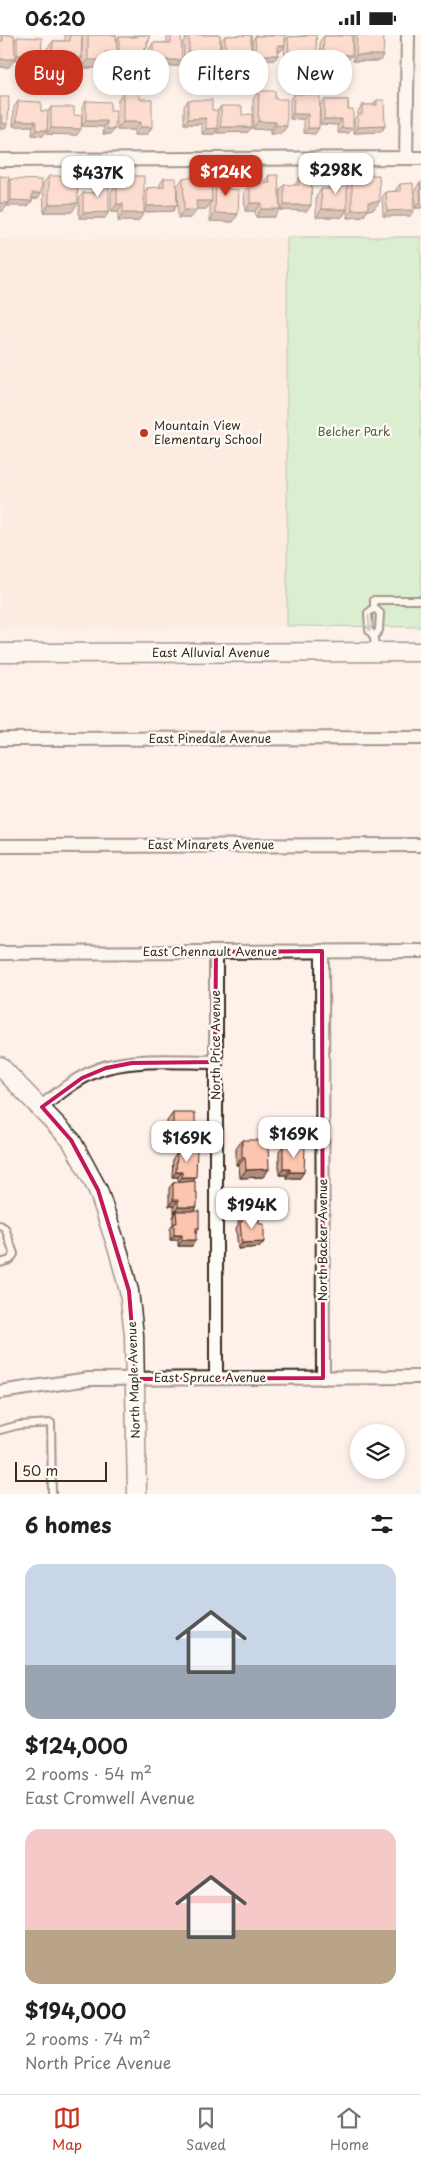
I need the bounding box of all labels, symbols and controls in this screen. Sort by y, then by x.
text: 06:20 [25,4,85,32]
chip: Buy [15,50,83,95]
chip: Rent [93,50,169,95]
chip: Filters [179,50,268,95]
chip: New [278,50,352,95]
pin: $298K [301,153,371,195]
pin: $437K [63,155,133,198]
pin: $124K [191,155,261,197]
text: $298K [309,157,363,181]
text: $124K [200,159,252,183]
text: $437K [72,160,124,184]
place label: Mountain View Elementary School [154,416,262,448]
park label: Belcher Park [318,422,390,440]
marker: Mountain View Elementary School [138,427,150,439]
one-way arrow [364,615,374,631]
street label: East Alluvial Avenue [152,643,270,661]
street label: East Pinedale Avenue [149,729,271,747]
street label: East Minarets Avenue [148,835,275,853]
street label: East Chennault Avenue [143,942,277,960]
street label: North Price Avenue [206,990,224,1100]
pin: $169K [259,1117,329,1159]
pin: $169K [152,1121,222,1163]
text: $169K [269,1121,319,1145]
text: $169K [162,1125,212,1149]
street label: North Backer Avenue [313,1178,331,1301]
pin: $194K [217,1187,287,1230]
text: $194K [227,1192,277,1216]
street label: North Maple Avenue [122,1321,144,1439]
street label: East Spruce Avenue [154,1368,267,1386]
map controls [350,1424,405,1479]
button: layers [350,1424,405,1479]
scale bar [15,1459,108,1482]
text: 50 m [22,1460,58,1481]
text: 6 homes [25,1508,111,1540]
icon: filters [368,1510,396,1538]
icon: home [166,1597,256,1687]
text: $124,000 [25,1729,128,1761]
text: 2 rooms · 54 m² [25,1761,152,1785]
text: East Cromwell Avenue [25,1785,195,1809]
icon: home [166,1862,256,1952]
text: $194,000 [25,1994,126,2026]
text: 2 rooms · 74 m² [25,2026,151,2050]
text: North Price Avenue [25,2050,171,2074]
tab: Map [52,2104,82,2155]
tab: Saved [186,2104,226,2155]
tab: Home [330,2104,369,2155]

